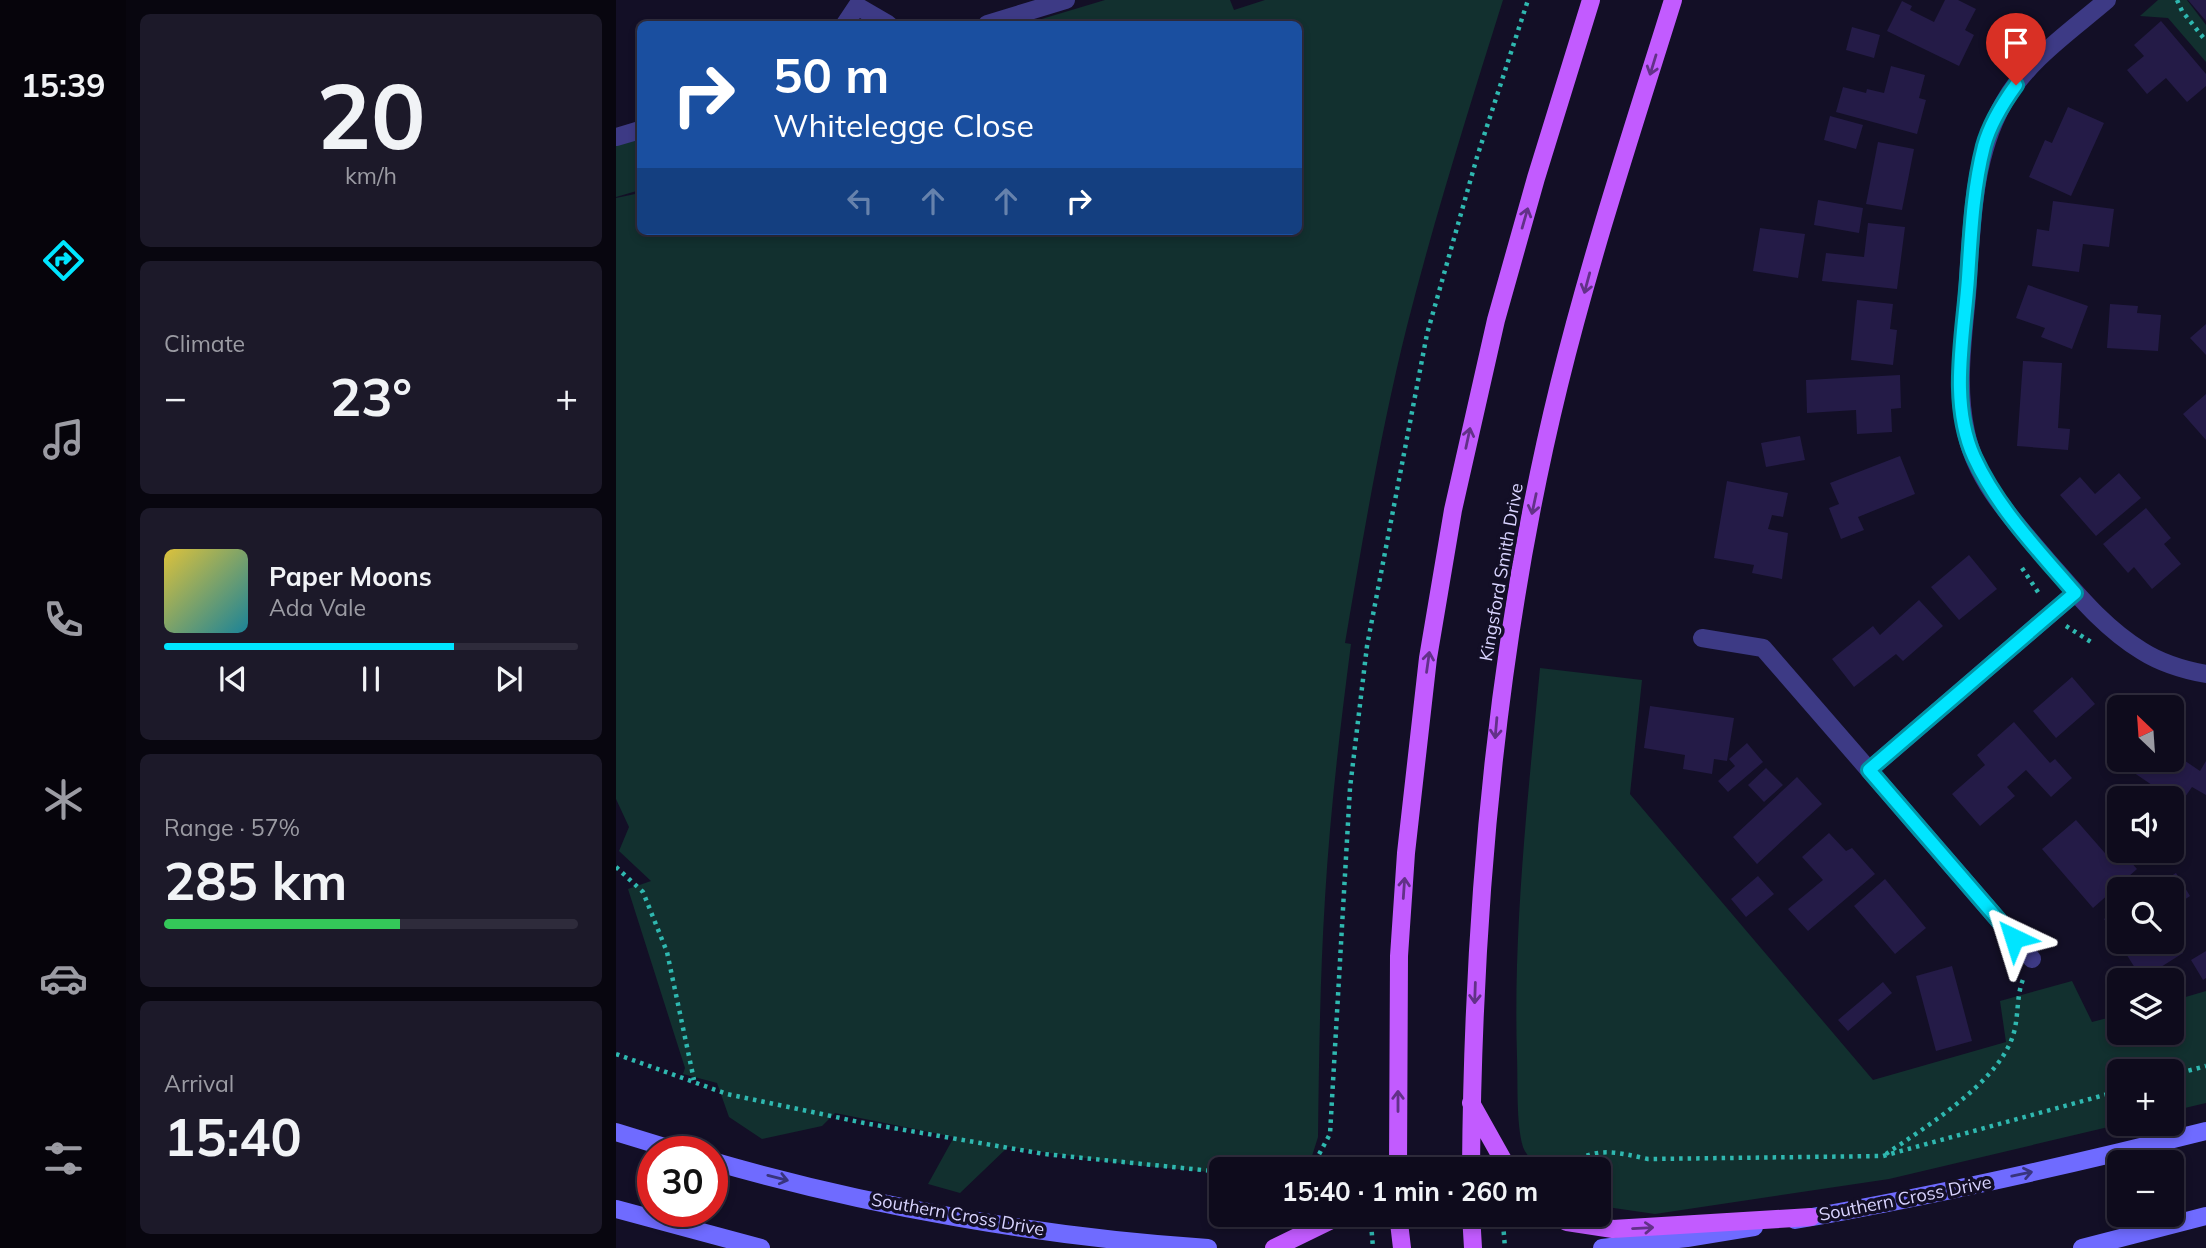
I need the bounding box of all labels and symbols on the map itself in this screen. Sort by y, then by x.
pin [1986,13,2046,85]
one-way arrow [1645,54,1658,76]
one-way arrow [1519,207,1532,229]
one-way arrow [1580,272,1593,294]
one-way arrow [1461,427,1475,450]
street label: Kingsford Smith Drive [1474,481,1528,663]
one-way arrow [1527,492,1541,515]
one-way arrow [1421,651,1434,674]
north arrow [2107,695,2184,772]
one-way arrow [1490,717,1503,739]
one-way arrow [1397,877,1410,900]
position arrow [1977,901,2051,975]
one-way arrow [1469,981,1482,1004]
one-way arrow [1391,1090,1405,1113]
speed limit sign: 30 [637,1136,728,1227]
one-way arrow [2010,1167,2033,1181]
street label: Southern Cross Drive [1817,1170,1993,1226]
one-way arrow [766,1172,789,1185]
street label: Southern Cross Drive [870,1187,1046,1241]
one-way arrow [1631,1221,1654,1234]

